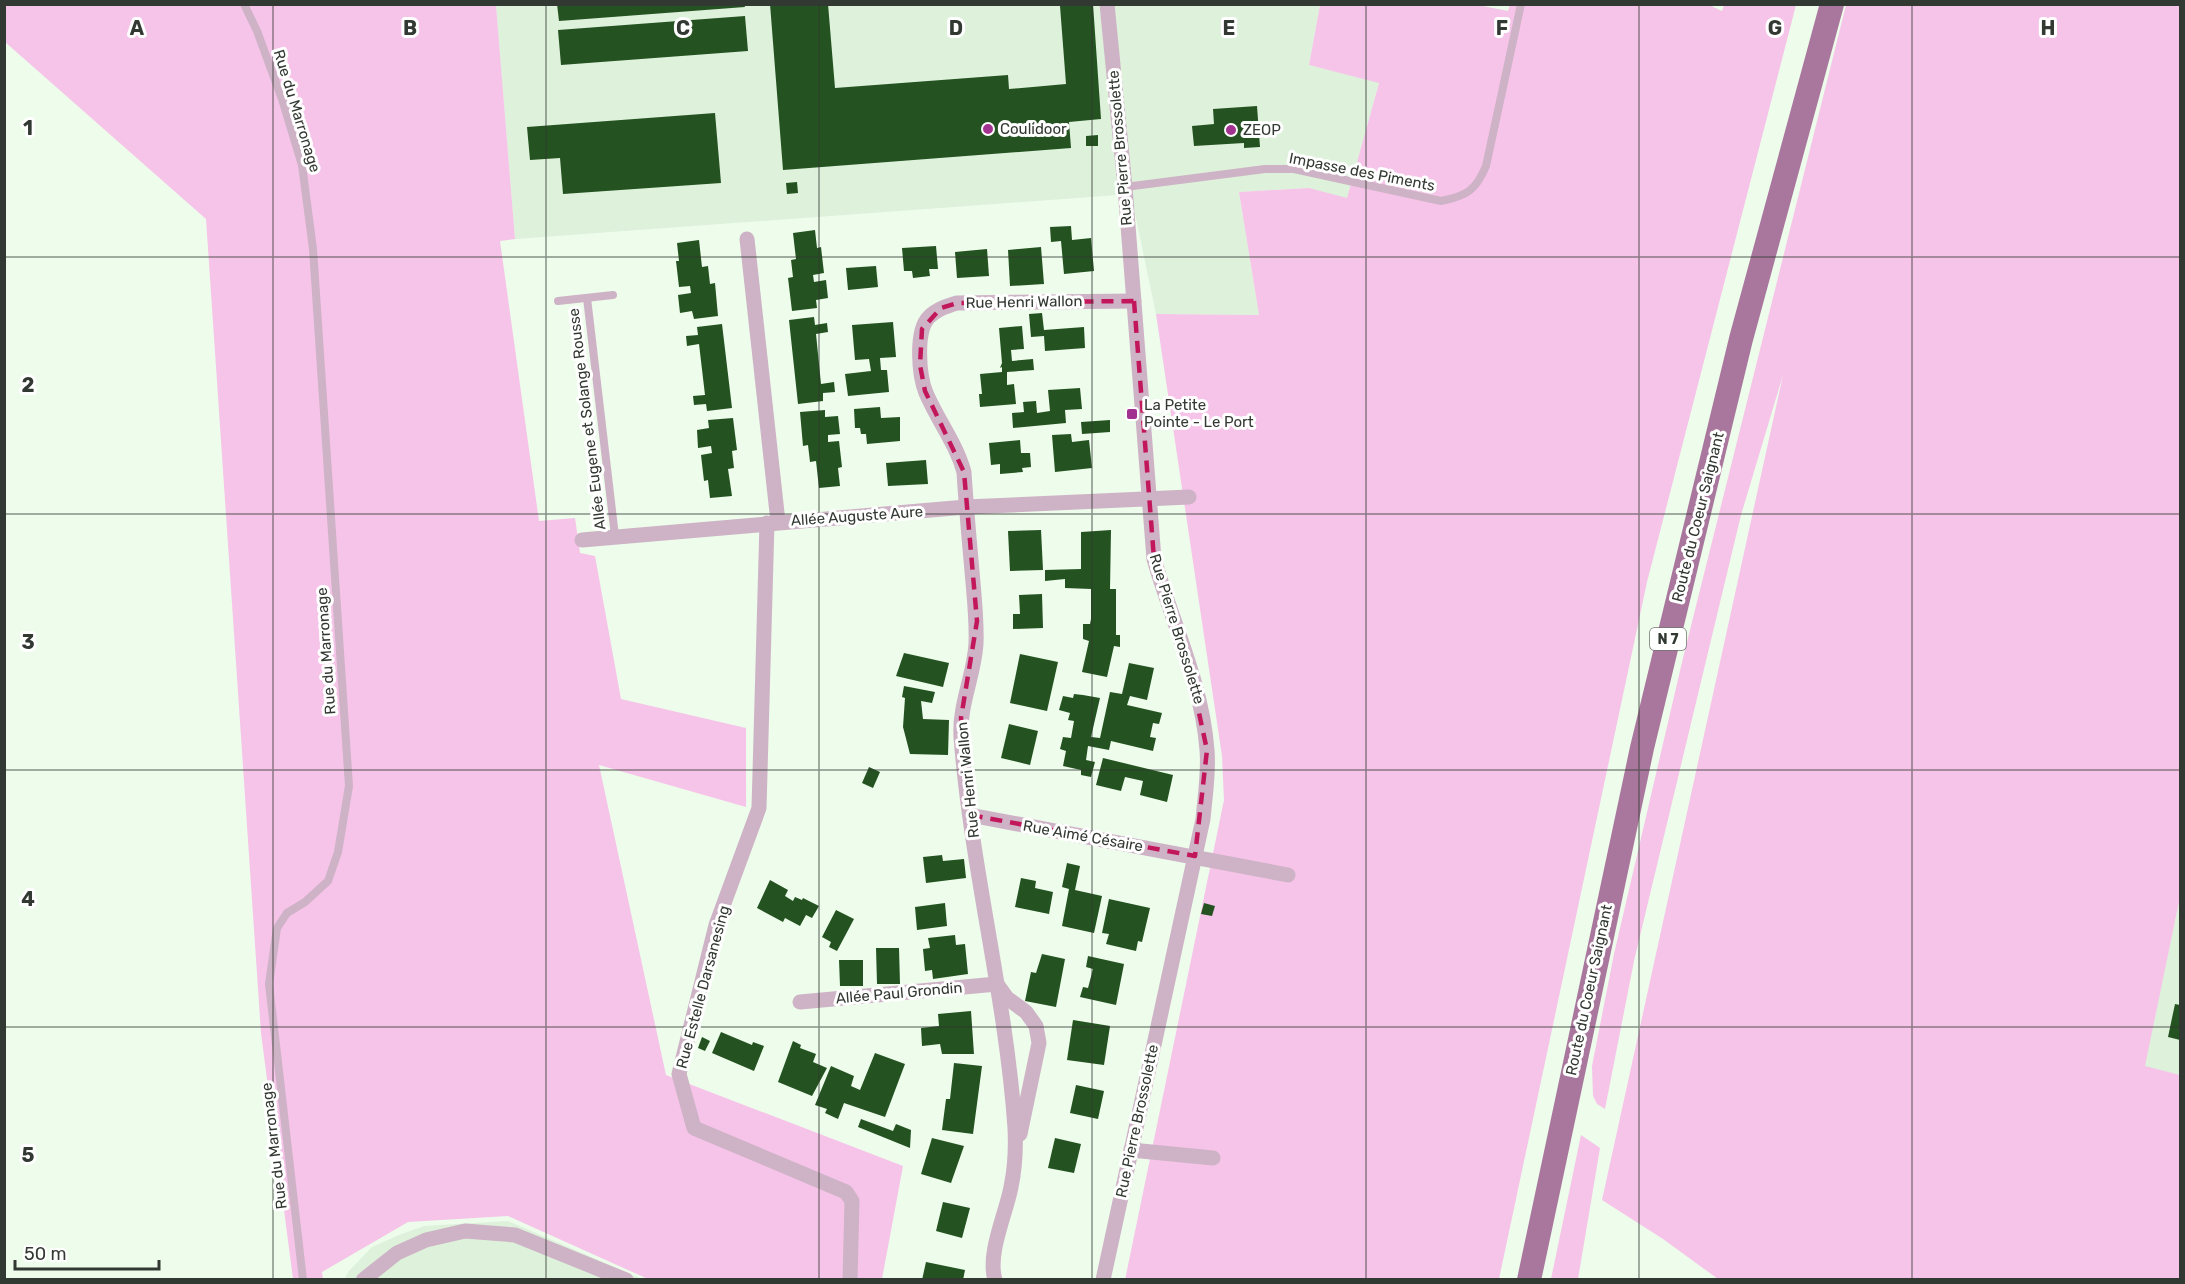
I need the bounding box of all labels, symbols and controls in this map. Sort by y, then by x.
text: A [130,16,145,40]
text: B [403,16,417,40]
text: C [676,16,690,40]
text: D [949,16,963,40]
text: E [1223,16,1235,40]
text: F [1496,16,1508,40]
text: G [1768,16,1782,40]
text: H [2041,16,2055,40]
street label: Rue du Marronage [270,47,324,175]
street label: Rue Pierre Brossolette [1104,69,1136,227]
text: 1 [23,116,33,140]
place label: Coulidoor [1000,120,1067,138]
place label: ZEOP [1243,121,1281,139]
marker: Coulidoor [981,122,995,136]
marker: ZEOP [1224,123,1238,137]
street label: Impasse des Piments [1288,149,1437,195]
street label: Rue Henri Wallon [965,292,1083,312]
street label: Allée Eugene et Solange Rousse [564,307,610,531]
text: 2 [22,373,35,397]
place label: La Petite Pointe - Le Port [1144,396,1254,431]
marker: La Petite Pointe - Le Port [1125,407,1139,421]
street label: Route du Coeur Saignant [1668,430,1728,604]
street label: Allée Auguste Aure [790,502,924,530]
street label: Rue Pierre Brossolette [1146,552,1208,706]
street label: Rue du Marronage [313,587,339,715]
road number: N 7 [1650,628,1686,650]
text: 3 [21,630,35,654]
street label: Rue Henri Wallon [953,721,983,839]
street label: Rue Aimé Césaire [1022,817,1144,855]
text: 4 [21,887,35,911]
street label: Rue Estelle Darsanesing [673,903,733,1071]
street label: Route du Coeur Saignant [1562,903,1616,1077]
street label: Allée Paul Grondin [835,978,963,1008]
street label: Rue Pierre Brossolette [1112,1043,1162,1199]
street label: Rue du Marronage [257,1082,291,1210]
text: 5 [22,1143,35,1167]
scale bar [15,1233,159,1271]
text: 50 m [24,1243,67,1265]

